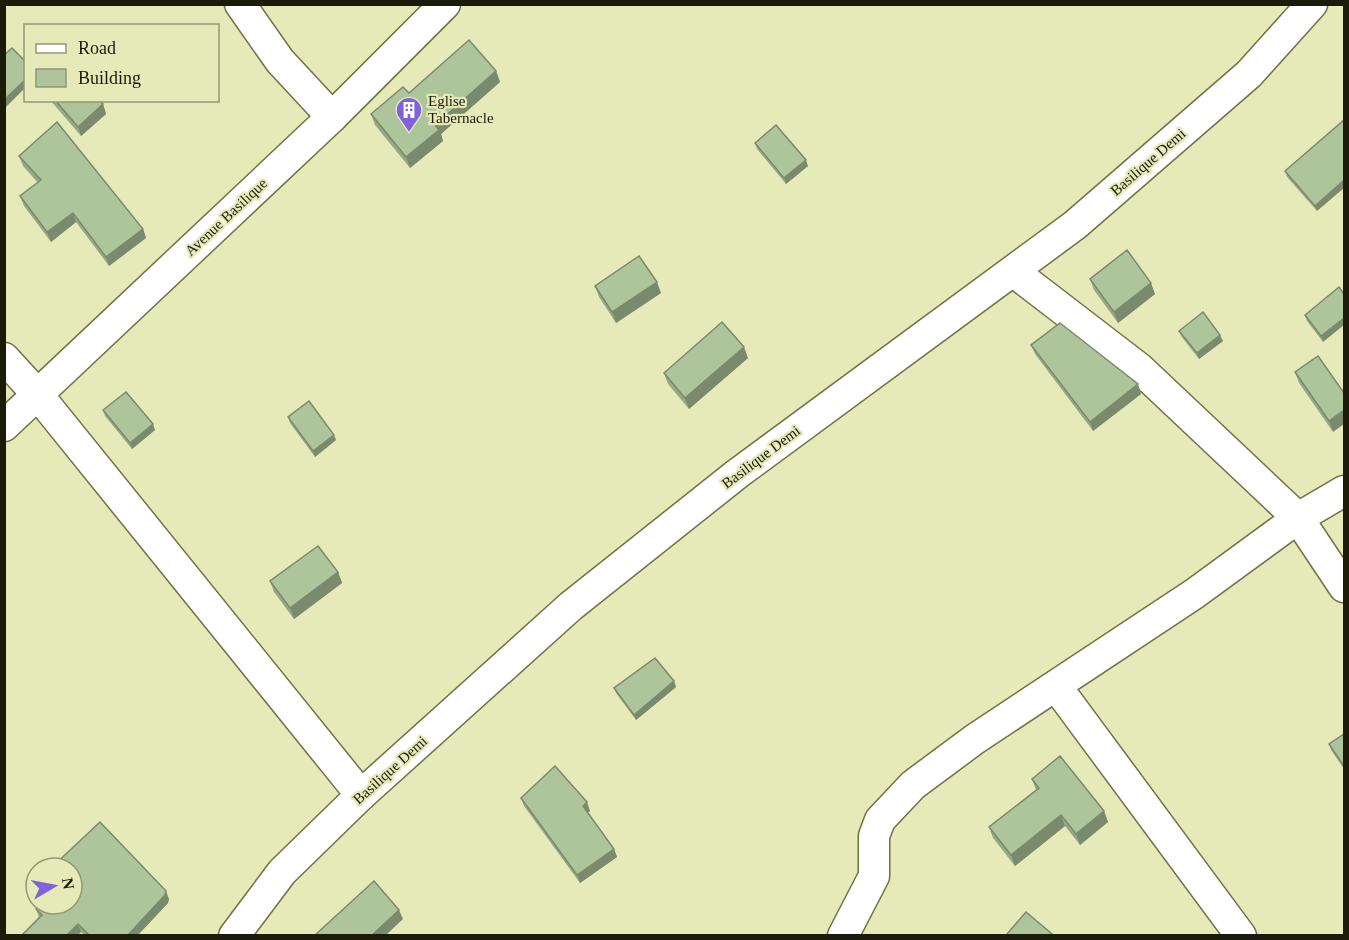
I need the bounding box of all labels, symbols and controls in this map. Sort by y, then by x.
legend [24,24,219,102]
text: Road [78,38,116,58]
text: Building [78,68,141,88]
place label: Eglise Tabernacle [428,93,494,126]
building icon: Eglise Tabernacle [394,95,424,133]
street label: Basilique Demi [1107,125,1189,199]
street label: Avenue Basilique [182,175,270,259]
street label: Basilique Demi [719,422,803,492]
street label: Basilique Demi [350,733,430,807]
north arrow [24,856,84,916]
text: N [59,876,78,891]

